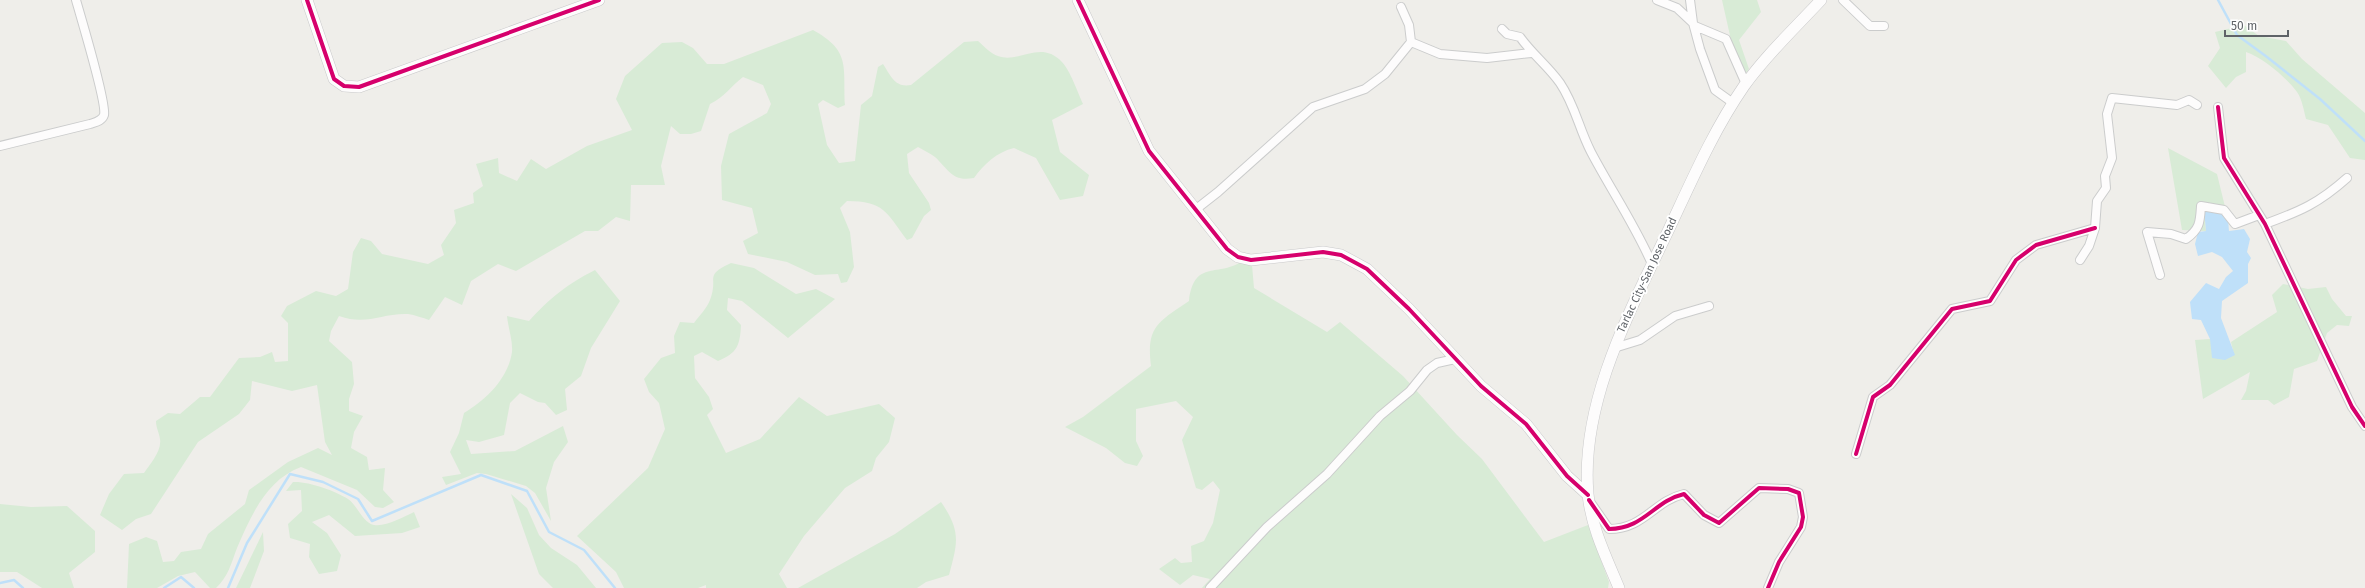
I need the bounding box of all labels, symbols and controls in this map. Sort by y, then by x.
scale bar [2225,12,2288,38]
text: 50 m [2231,19,2257,33]
street label: Tarlac City-San Jose Road [1615,215,1679,335]

